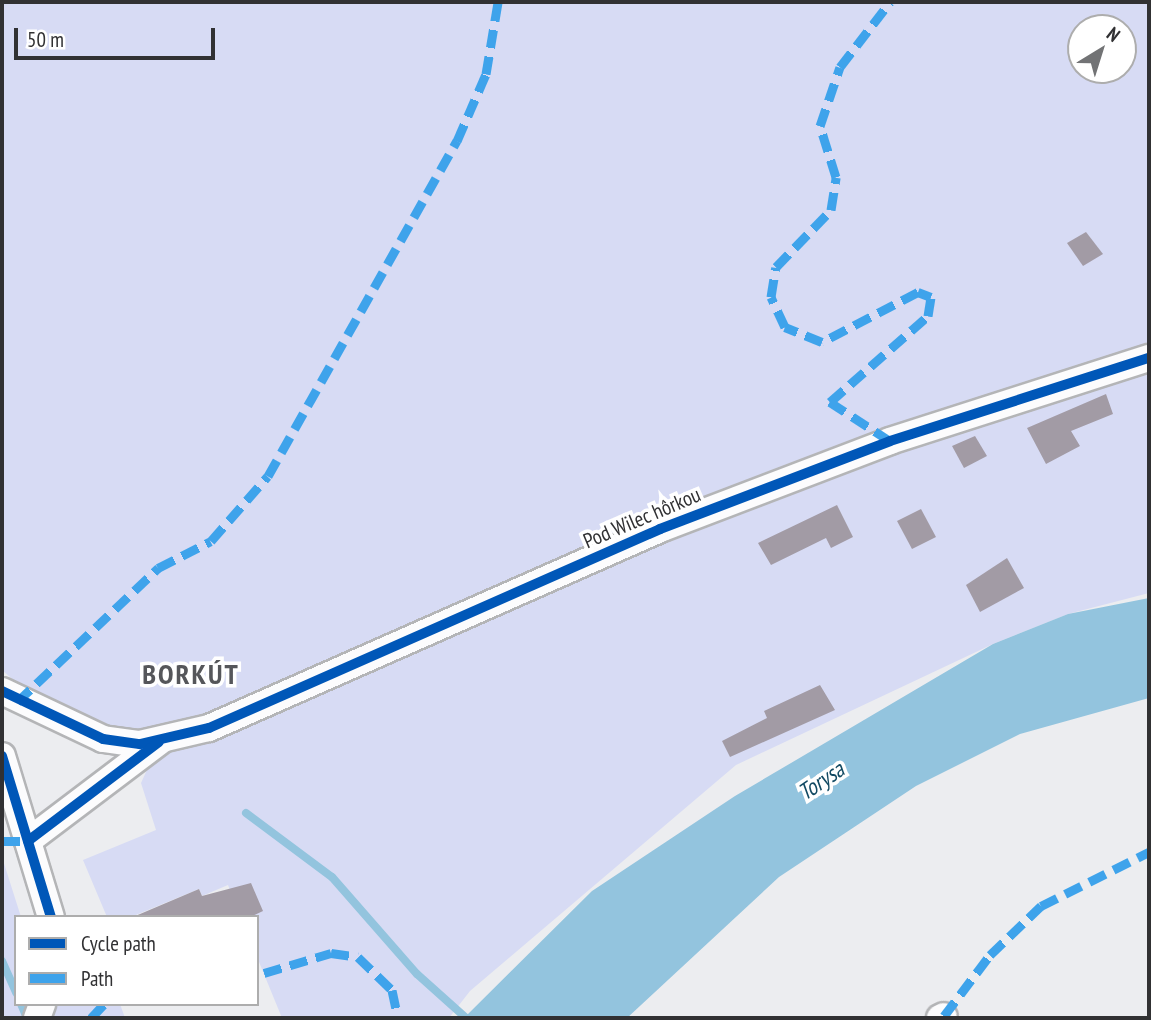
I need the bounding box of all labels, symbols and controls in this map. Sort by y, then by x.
scale bar [18,14,219,58]
north arrow [1067,14,1137,84]
text: N [1102,21,1125,47]
text: 50 m [27,26,64,53]
street label: Pod Wilec hôrkou [579,482,705,554]
district label: BORKÚT [143,657,239,691]
water label: Torysa [793,756,849,806]
legend [14,915,259,1006]
text: Cycle path [81,930,156,957]
text: Path [81,965,113,992]

